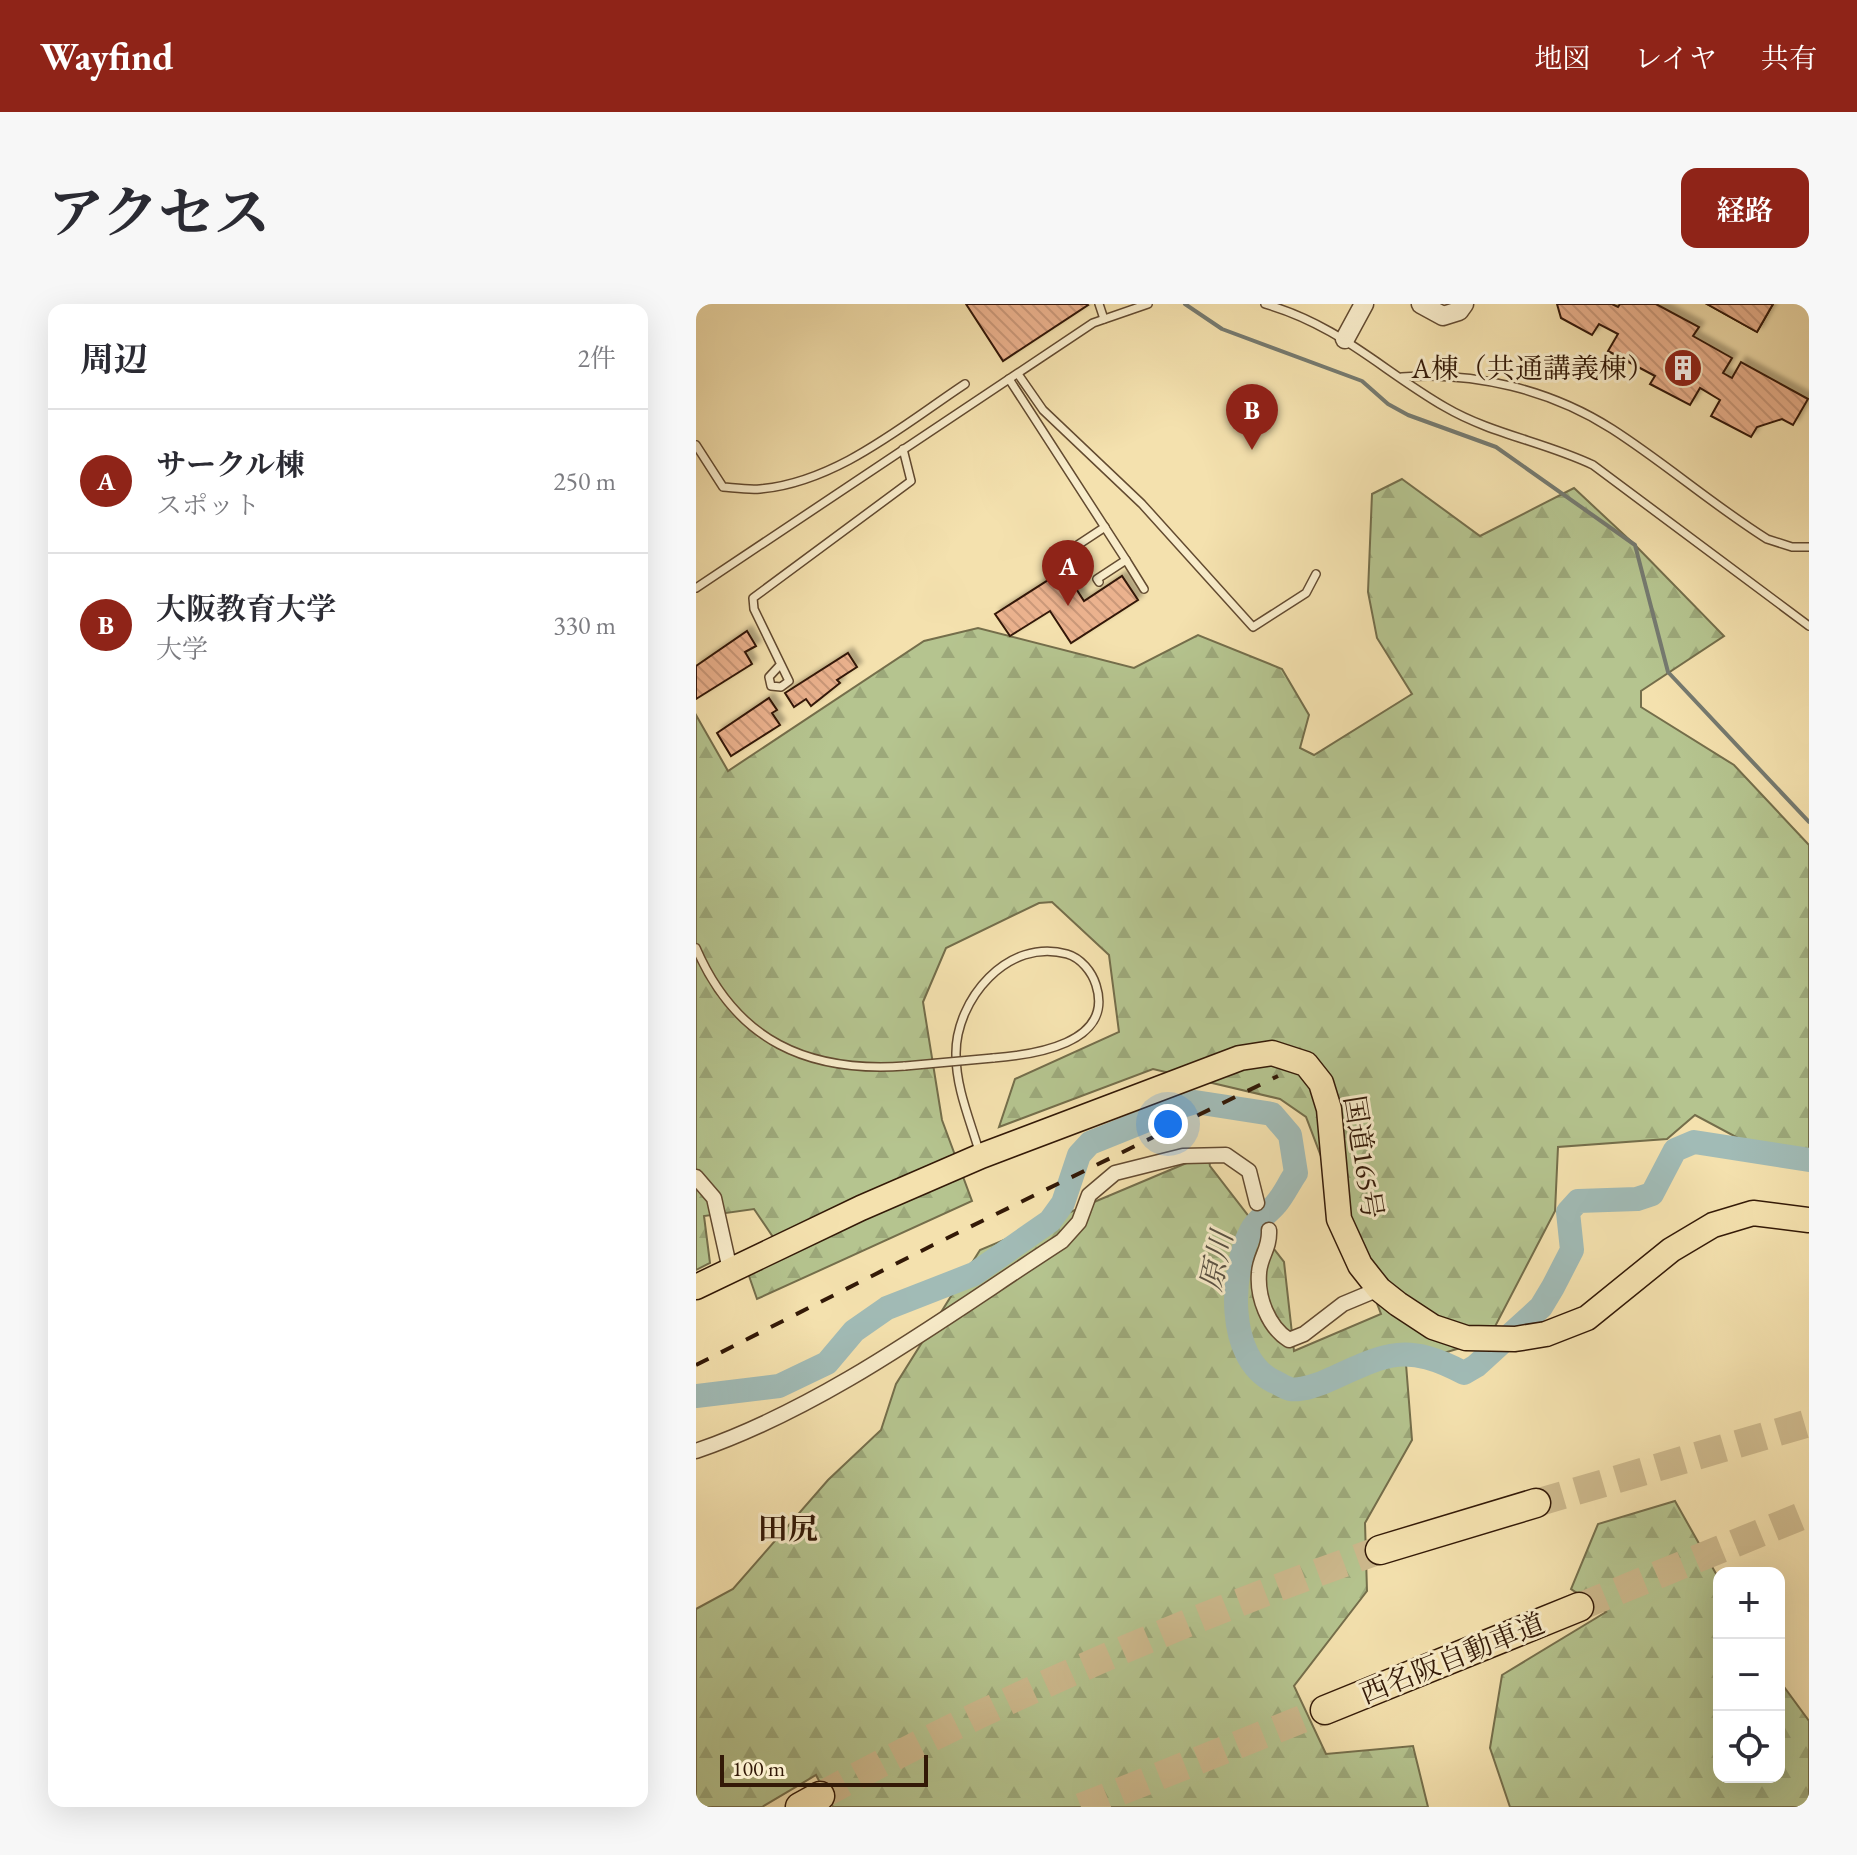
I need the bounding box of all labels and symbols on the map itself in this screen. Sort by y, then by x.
building icon: A棟（共通講義棟） [1662,347,1704,389]
place label: A棟（共通講義棟） [1411,350,1655,386]
pin: B [1226,384,1278,450]
pin: A [1042,540,1094,606]
street label: 国道165号 [1336,1093,1392,1221]
your location [1148,1104,1188,1144]
water label: 原川 [1191,1225,1242,1294]
district label: 田尻 [758,1509,818,1548]
street label: 西名阪自動車道 [1354,1605,1550,1711]
scale bar [720,1751,928,1787]

